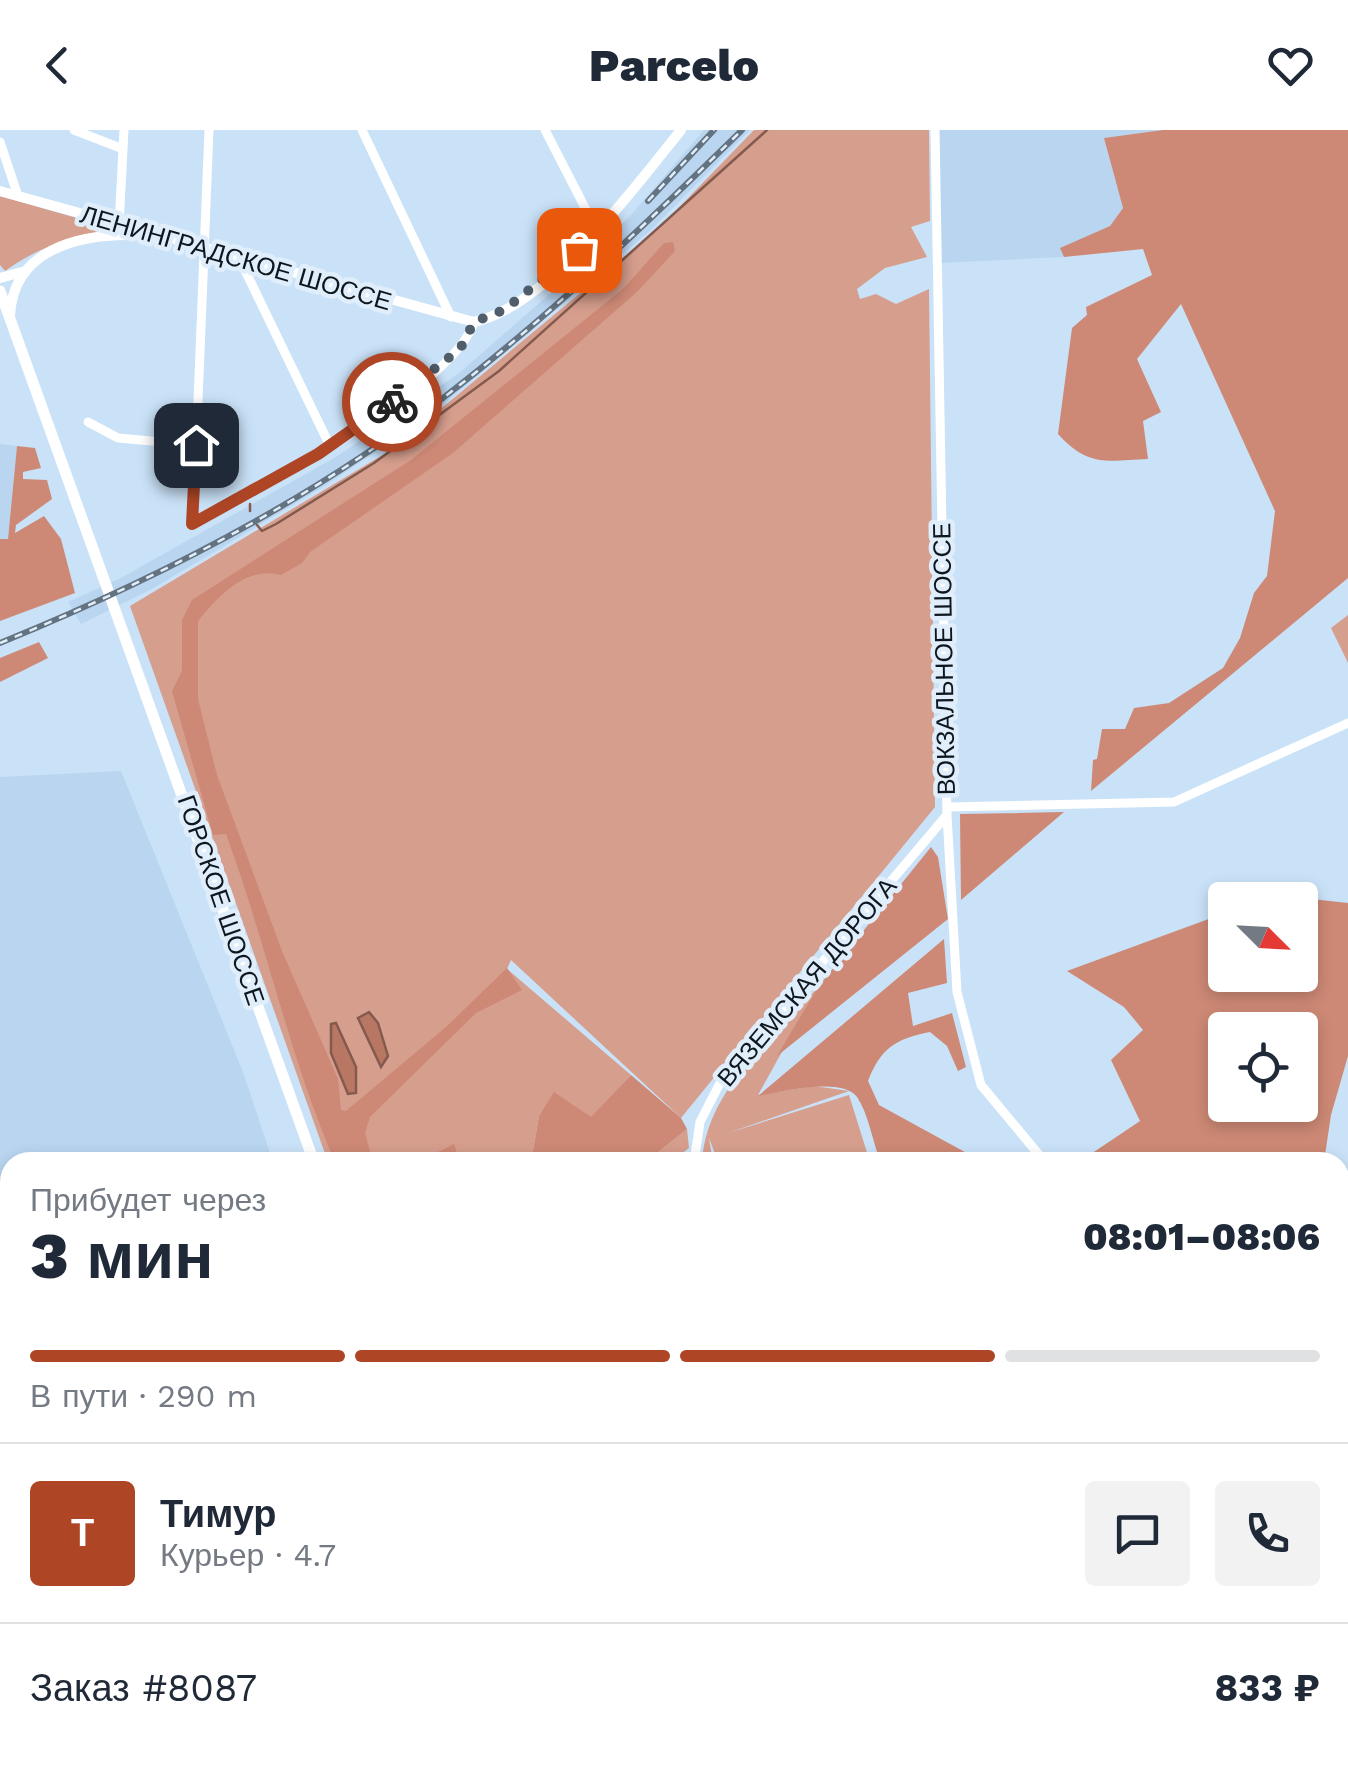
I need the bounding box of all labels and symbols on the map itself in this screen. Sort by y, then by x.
street label: ЛЕНИНГРАДСКОЕ ШОССЕ [77,200,395,316]
pin [537,208,622,293]
courier [342,352,442,452]
pin [154,403,239,488]
street label: ВОКЗАЛЬНОЕ ШОССЕ [927,522,961,796]
street label: ГОРСКОЕ ШОССЕ [171,791,271,1009]
street label: ВЯЗЕМСКАЯ ДОРОГА [711,872,903,1092]
north arrow [1208,882,1318,992]

